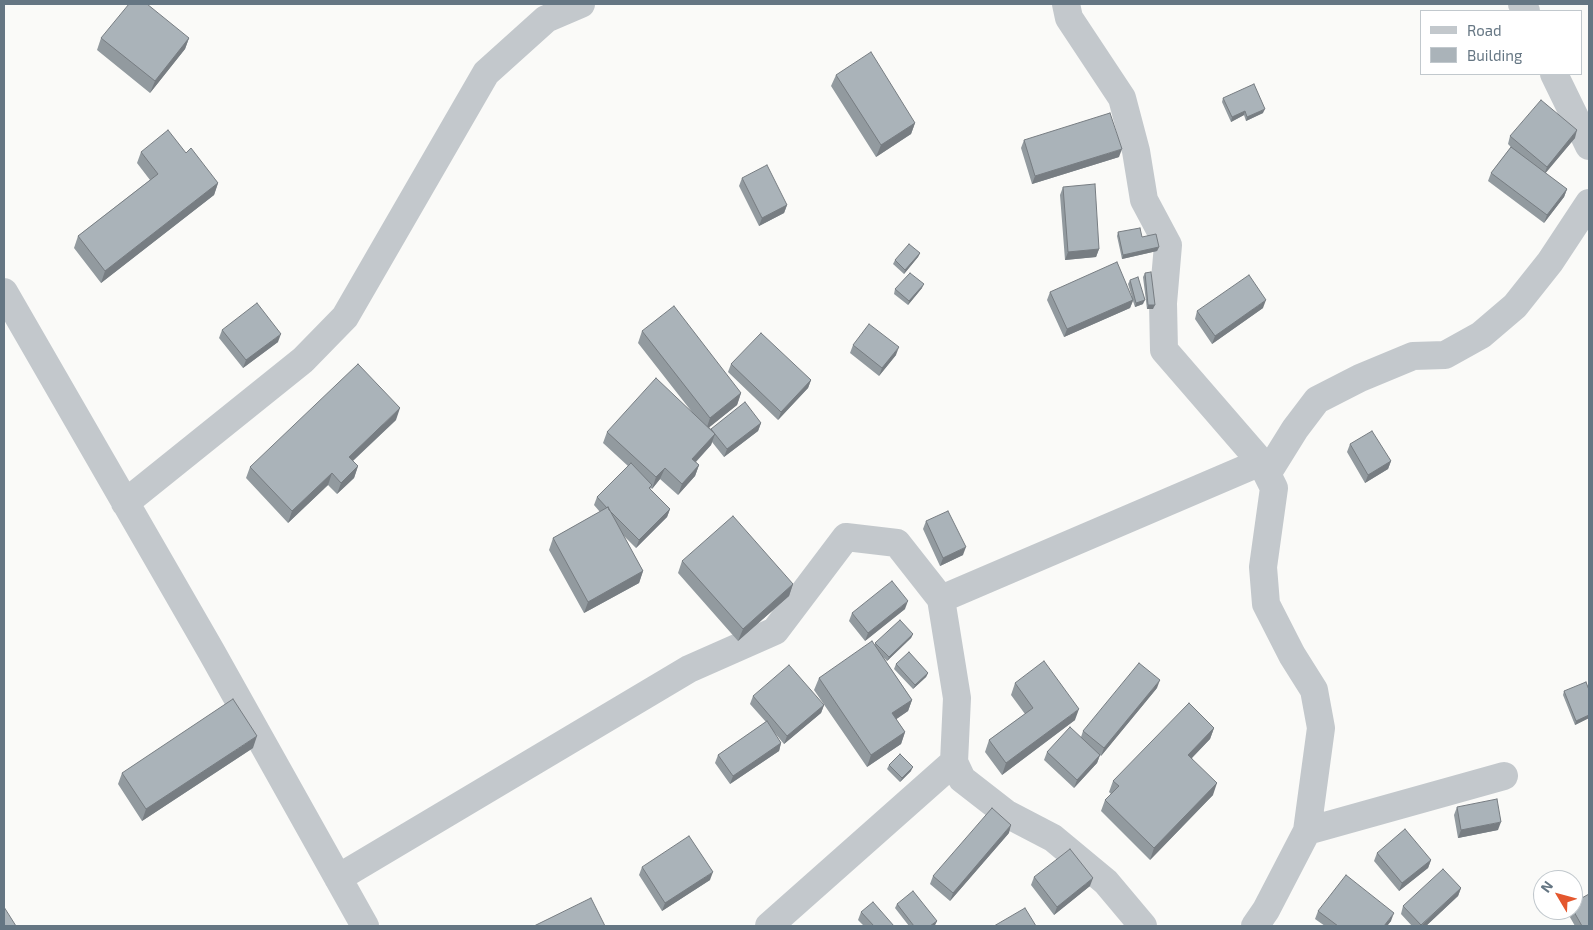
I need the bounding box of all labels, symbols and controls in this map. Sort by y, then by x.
legend [1420,10,1583,75]
text: Road [1467,21,1502,39]
text: Building [1467,46,1522,64]
north arrow [1533,870,1583,920]
text: N [1537,877,1556,895]

